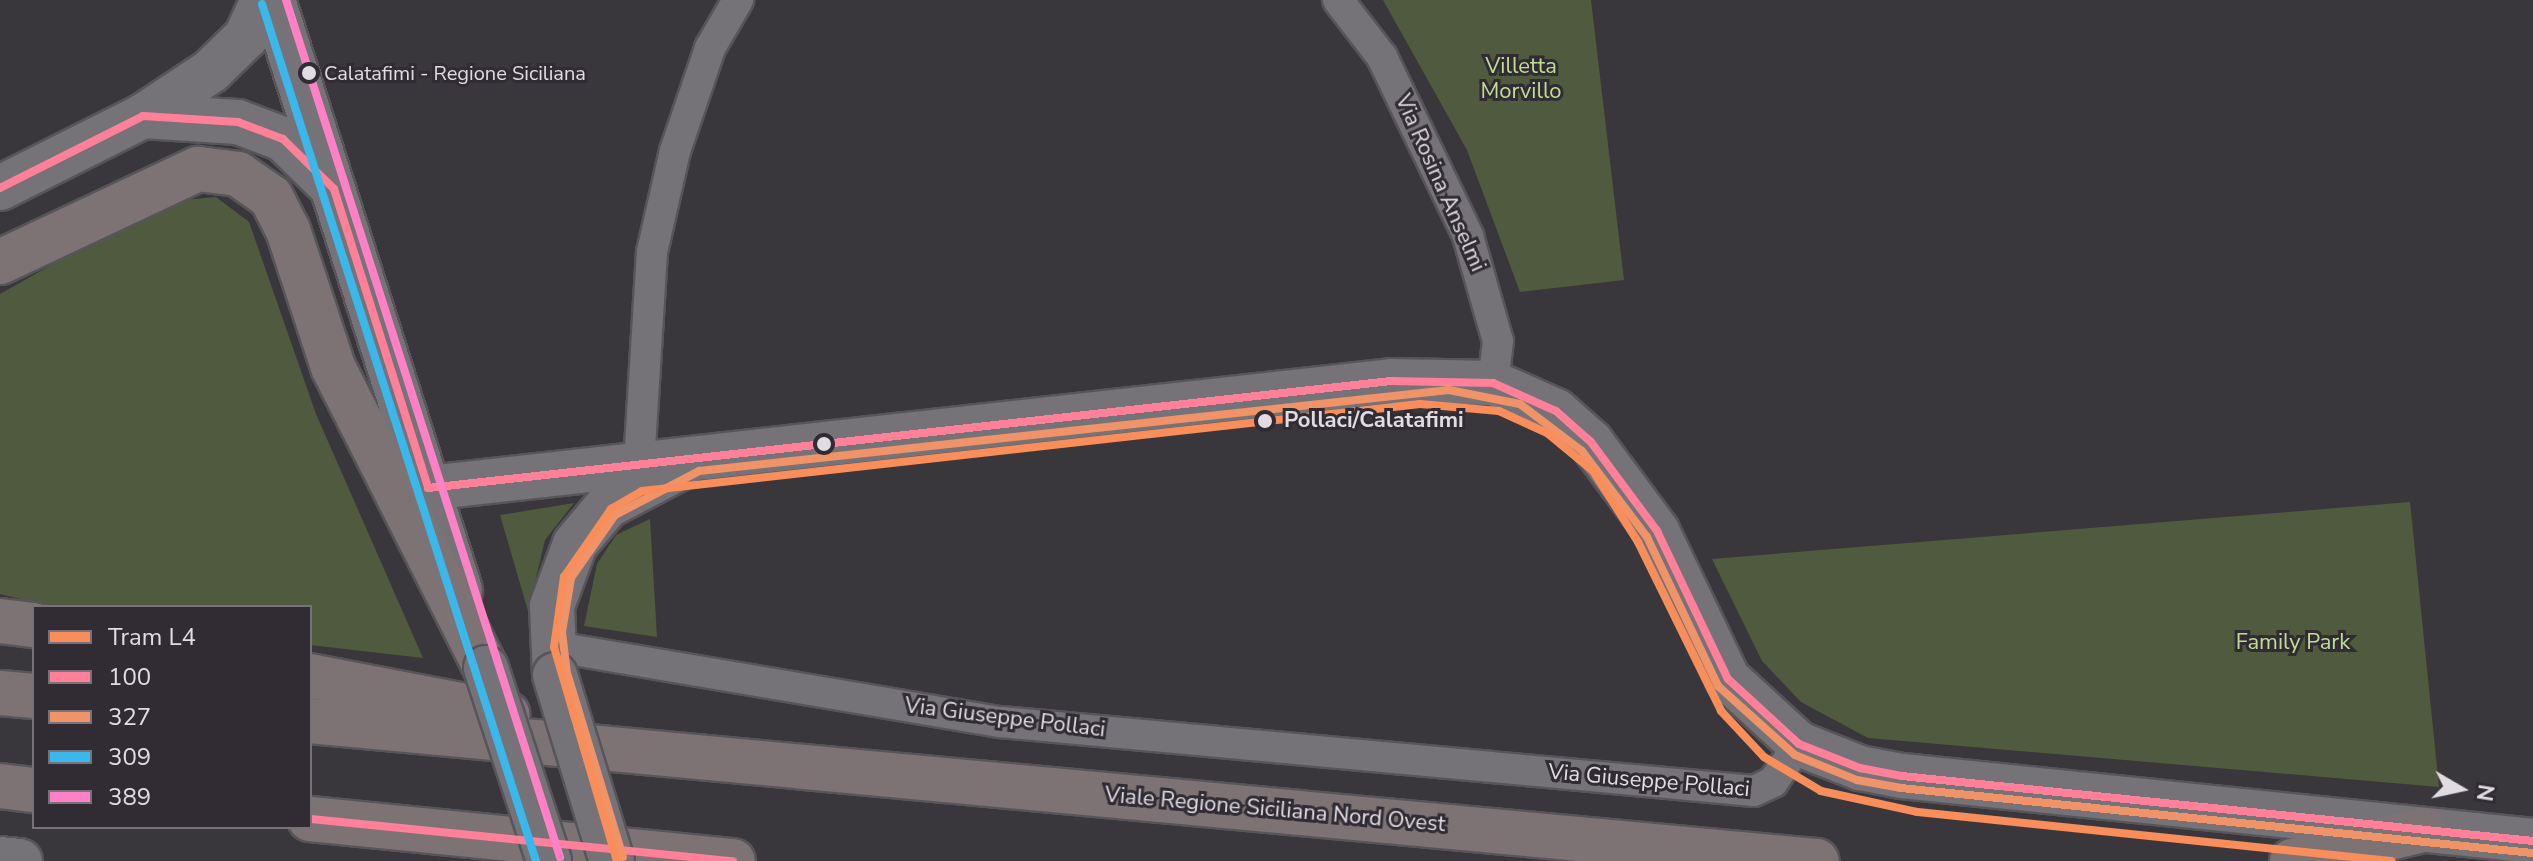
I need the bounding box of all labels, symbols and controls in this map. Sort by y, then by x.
park label: Villetta Morvillo [1480,53,1562,104]
place label: Calatafimi - Regione Siciliana [324,61,586,85]
marker: Calatafimi - Regione Siciliana [301,65,317,81]
street label: Via Rosina Anselmi [1389,90,1491,276]
place label: Pollaci/Calatafimi [1284,408,1464,434]
marker: Pollaci/Calatafimi [1253,409,1277,433]
unlabelled marker [816,436,832,452]
legend [32,605,312,829]
text: Tram L4 [108,621,196,653]
park label: Family Park [2236,630,2350,656]
text: 100 [108,661,151,693]
street label: Via Giuseppe Pollaci [903,693,1107,743]
text: 327 [108,701,151,733]
text: 309 [108,741,151,773]
north arrow [2421,749,2501,829]
street label: Via Giuseppe Pollaci [1547,759,1751,803]
text: 389 [108,781,151,813]
street label: Viale Regione Siciliana Nord Ovest [1104,782,1446,838]
text: N [2469,782,2501,803]

